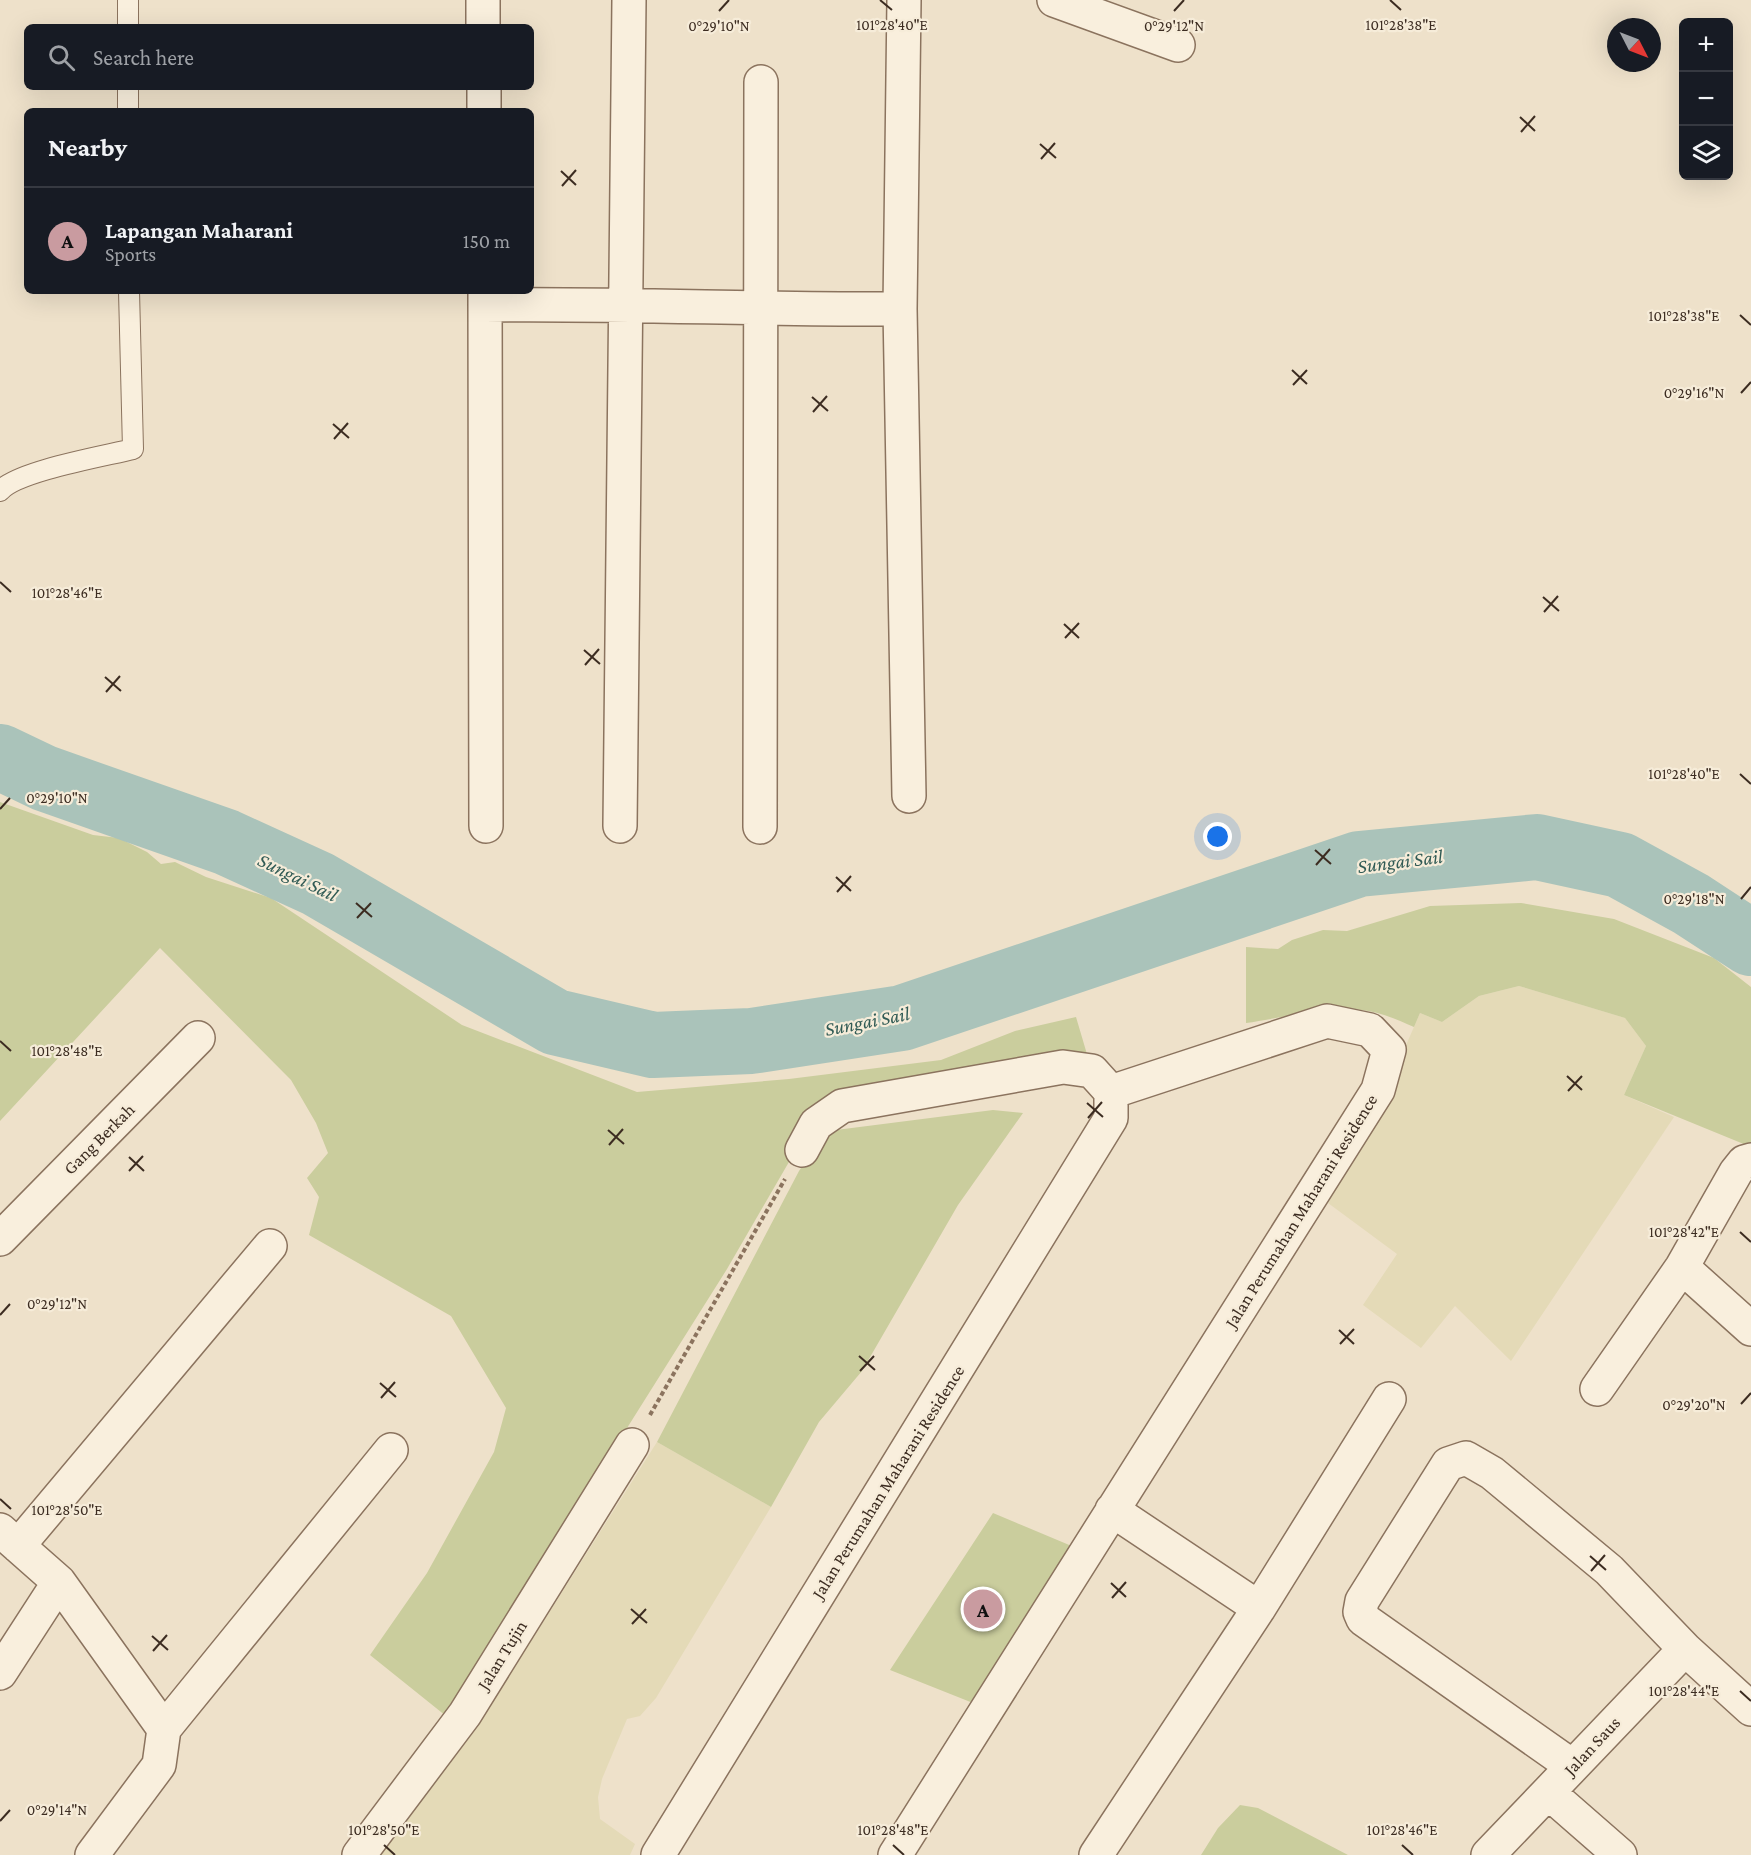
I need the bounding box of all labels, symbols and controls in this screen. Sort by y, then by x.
text: 101°28'40"E [856,17,928,33]
text: 101°28'38"E [1366,17,1436,33]
text: 0°29'10"N [688,18,750,34]
text: 0°29'12"N [1144,18,1204,34]
north arrow [1607,18,1661,72]
map controls [1679,18,1733,180]
button: + [1679,18,1733,72]
search box [24,24,534,90]
icon: search [45,41,78,74]
text: Search here [93,45,194,70]
button: − [1679,72,1733,126]
button: layers [1679,126,1733,180]
text: Nearby [48,133,127,162]
text: Lapangan Maharani [105,218,293,243]
text: A [62,230,73,252]
text: 150 m [463,230,510,252]
text: Sports [105,243,156,265]
text: 101°28'38"E [1649,308,1719,324]
text: 0°29'16"N [1664,385,1724,401]
text: 101°28'46"E [32,585,102,601]
text: 101°28'40"E [1648,766,1720,782]
text: 0°29'10"N [26,790,88,806]
your location [1203,822,1232,851]
water label: Sungai Sail [1356,845,1445,878]
water label: Sungai Sail [254,848,342,907]
text: 0°29'18"N [1663,891,1725,907]
water label: Sungai Sail [823,1002,913,1041]
text: 101°28'48"E [31,1043,103,1059]
street label: Jalan Perumahan Maharani Residence [1220,1091,1381,1333]
street label: Gang Berkah [59,1099,139,1179]
text: 101°28'42"E [1649,1224,1719,1240]
text: 0°29'12"N [27,1296,87,1312]
street label: Jalan Perumahan Maharani Residence [807,1362,968,1604]
text: 0°29'20"N [1662,1397,1726,1413]
text: 101°28'50"E [31,1502,103,1518]
pin: A [964,1586,1002,1632]
street label: Jalan Tujin [472,1616,532,1696]
text: 101°28'44"E [1649,1683,1719,1699]
street label: Jalan Saus [1558,1712,1624,1781]
text: 0°29'14"N [27,1802,87,1818]
text: 101°28'50"E [348,1822,420,1838]
text: 101°28'48"E [857,1822,929,1838]
text: 101°28'46"E [1367,1822,1437,1838]

